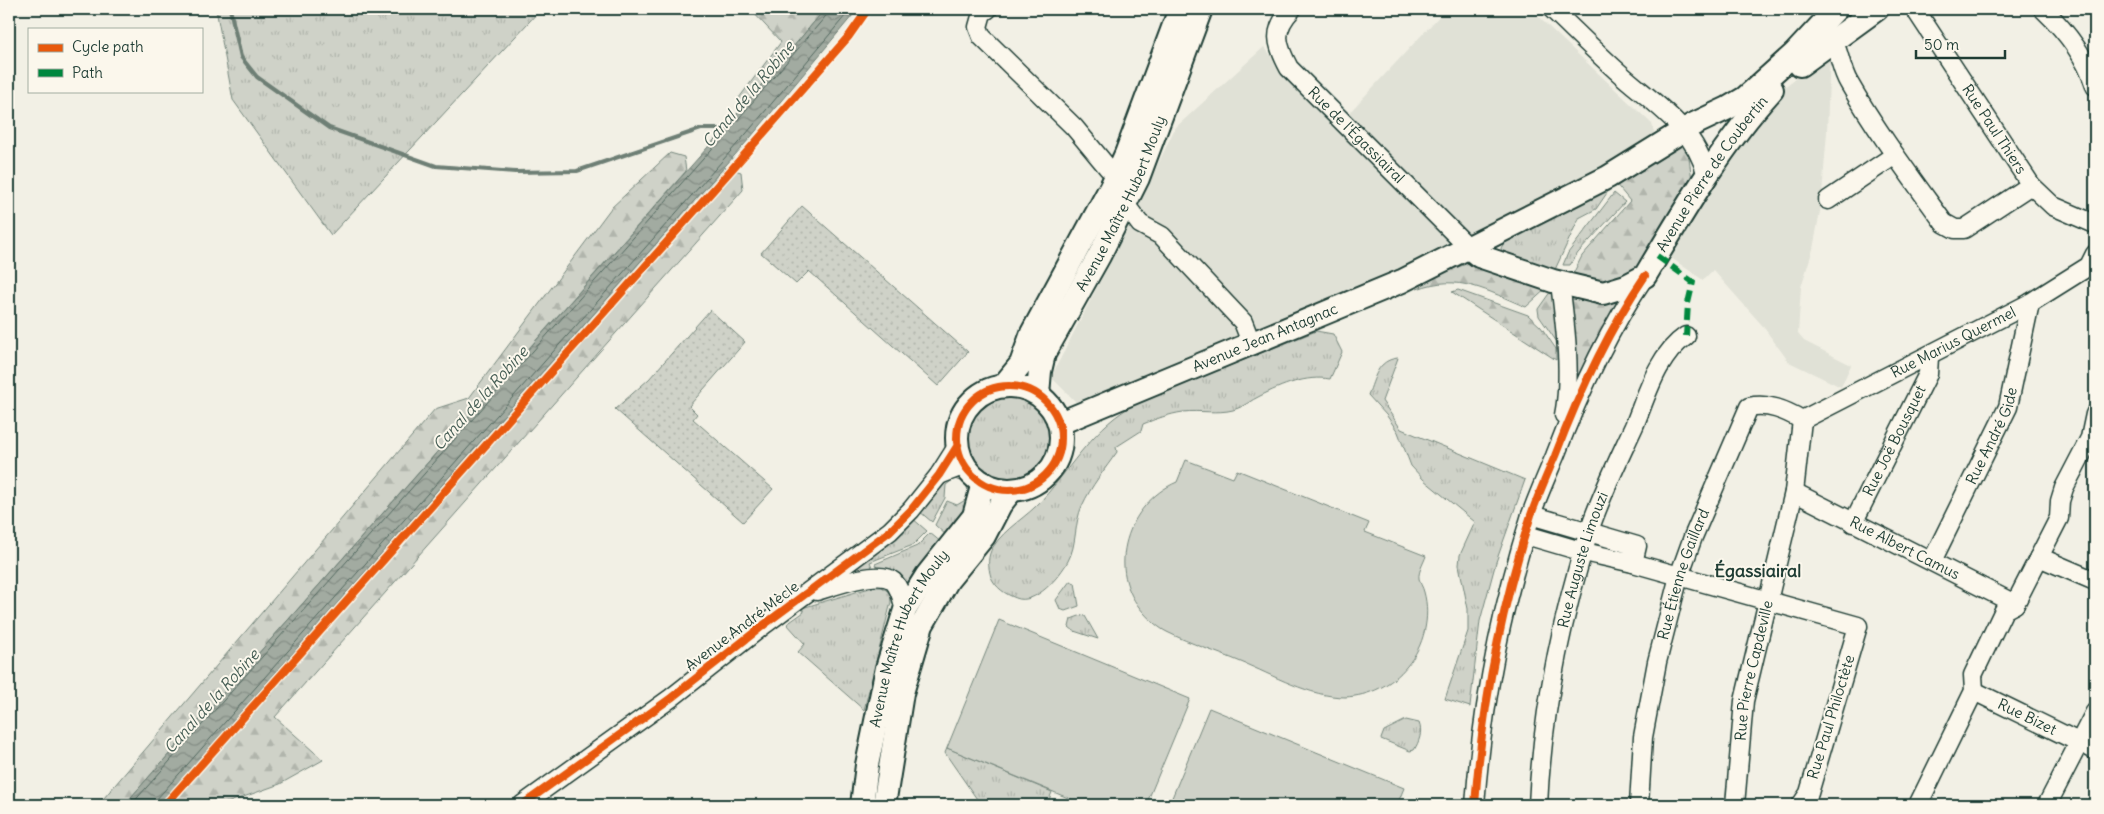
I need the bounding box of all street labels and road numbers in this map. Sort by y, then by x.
street label: Rue Paul Thiers [1958,80,2031,178]
street label: Rue de l'Égassiairal [1304,82,1409,187]
street label: Avenue Pierre de Coubertin [1652,91,1772,255]
street label: Avenue Maître Hubert Mouly [1071,113,1169,294]
street label: Avenue Jean Antagnac [1189,299,1341,376]
street label: Rue Marius Quermel [1887,302,2019,382]
street label: Rue Joë Bousquet [1858,382,1930,499]
street label: Rue André Gide [1961,385,2021,488]
street label: Rue Auguste Limouzi [1553,489,1612,630]
street label: Rue Étienne Gaillard [1653,505,1713,642]
street label: Rue Albert Camus [1847,512,1963,584]
street label: Avenue Maître Hubert Mouly [865,546,953,729]
street label: Avenue André Mècle [681,577,802,675]
street label: Rue Pierre Capdeville [1731,598,1777,742]
street label: Rue Paul Philoctète [1803,652,1858,781]
street label: Rue Bizet [1995,694,2060,739]

